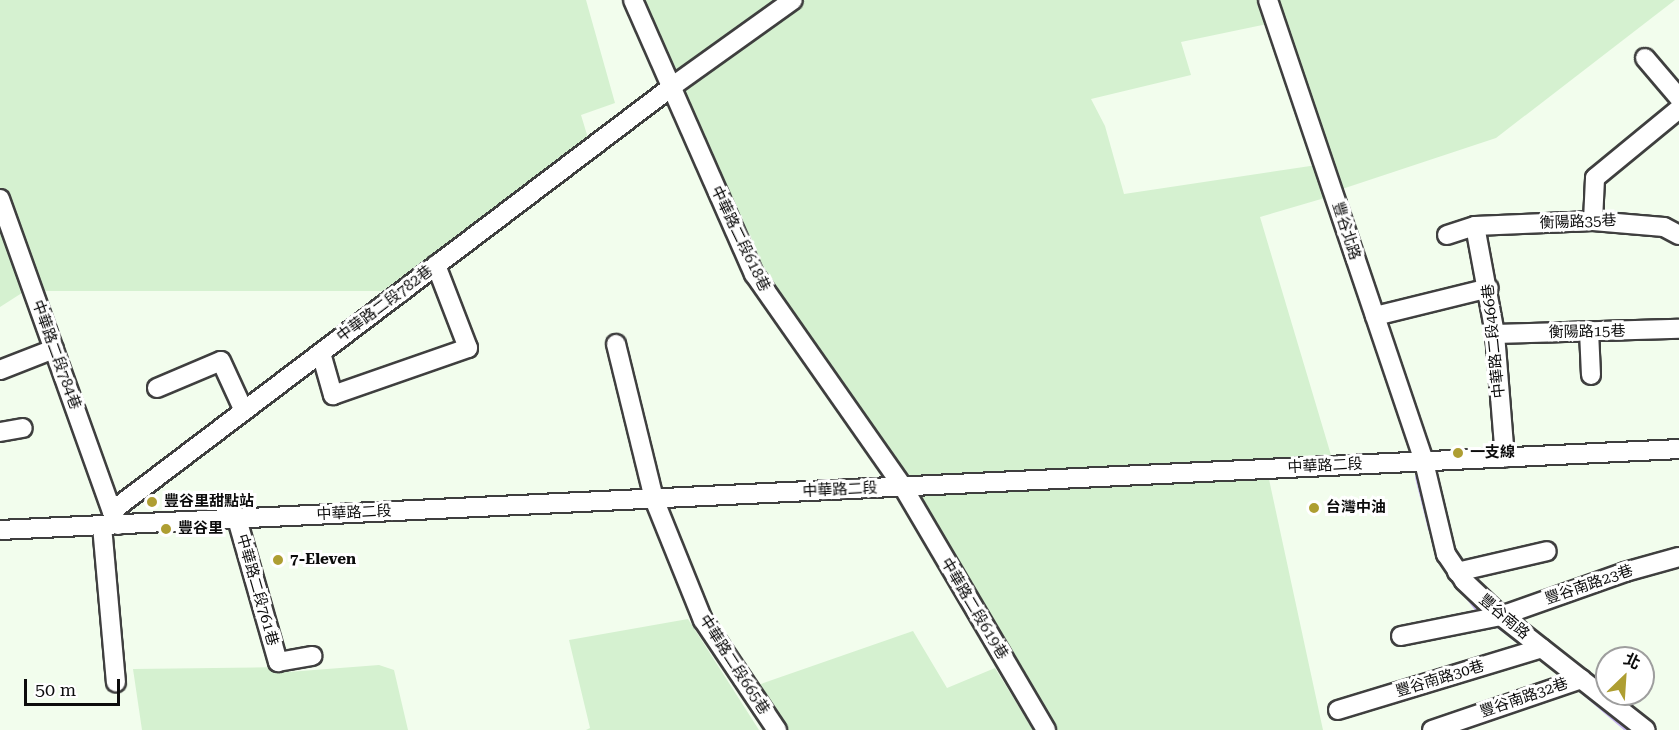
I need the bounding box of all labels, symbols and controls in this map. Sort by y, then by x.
street label: 中華路二段618巷 [707,183,773,295]
street label: 豐谷北路 [1328,200,1364,262]
street label: 衡陽路35巷 [1539,212,1617,232]
street label: 中華路二段782巷 [334,262,436,346]
street label: 中華路二段466巷 [1479,283,1509,399]
street label: 中華路二段784巷 [28,298,84,412]
street label: 衡陽路15巷 [1548,322,1626,342]
place label: 一支線 [1470,444,1515,462]
marker: 一支線 [1451,446,1465,460]
street label: 中華路二段 [1287,455,1363,477]
street label: 中華路二段 [802,479,878,501]
place label: 豐谷里甜點站 [164,493,254,511]
marker: 豐谷里甜點站 [145,495,159,509]
place label: 台灣中油 [1326,499,1386,517]
marker: 台灣中油 [1307,501,1321,515]
street label: 中華路二段 [316,502,392,524]
place label: 豐谷里 [178,520,223,538]
marker: 豐谷里 [159,522,173,536]
street label: 中華路二段761巷 [232,532,282,648]
place label: 7-Eleven [290,551,356,569]
marker: 7-Eleven [271,553,285,567]
street label: 中華路二段619巷 [937,555,1011,663]
street label: 豐谷南路23巷 [1543,562,1635,608]
street label: 豐谷南路 [1475,591,1533,643]
street label: 中華路二段665巷 [695,612,773,718]
north arrow [1595,646,1655,706]
text: 北 [1621,649,1643,673]
street label: 豐谷南路30巷 [1393,657,1487,701]
scale bar [27,667,123,705]
street label: 豐谷南路32巷 [1478,675,1570,721]
text: 50 m [35,679,76,700]

